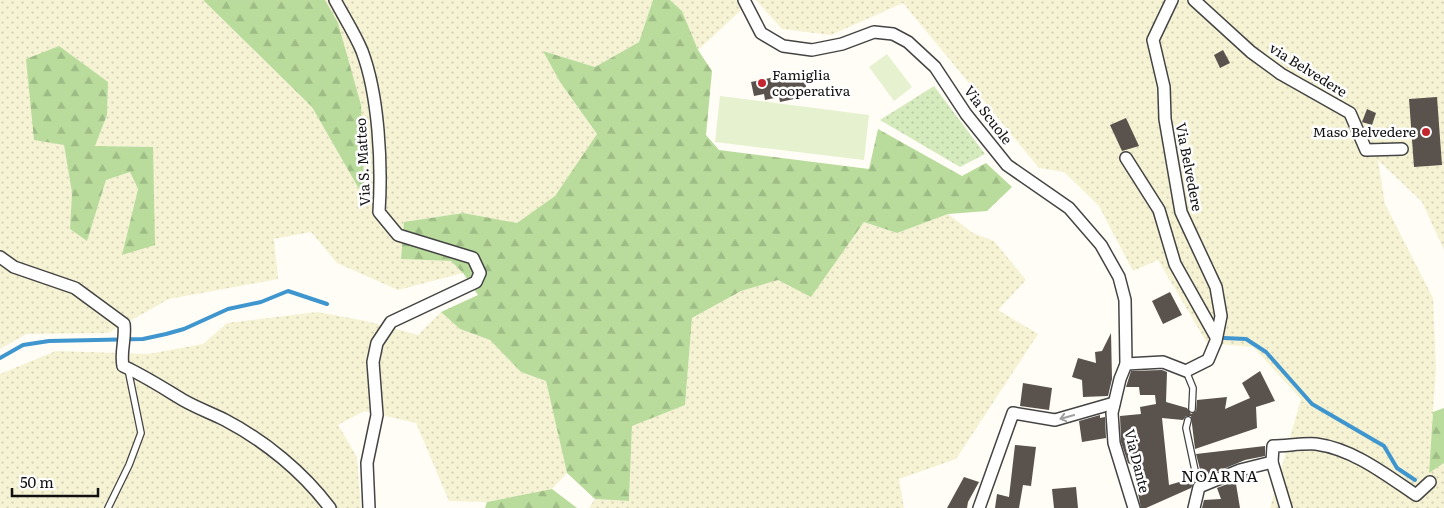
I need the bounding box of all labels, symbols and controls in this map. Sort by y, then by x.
street label: via Belvedere [1266,37,1351,101]
place label: Famiglia cooperativa [772,64,851,100]
marker: Famiglia cooperativa [756,77,768,89]
street label: Via Scuole [960,81,1018,148]
street label: Via S. Matteo [350,117,374,207]
street label: Via Belvedere [1172,121,1208,213]
place label: Maso Belvedere [1312,121,1416,141]
marker: Maso Belvedere [1420,126,1432,138]
one-way arrow [1060,412,1076,422]
street label: Via Dante [1120,427,1156,495]
district label: NOARNA [1181,463,1259,487]
scale bar [12,466,99,498]
text: 50 m [20,470,54,493]

